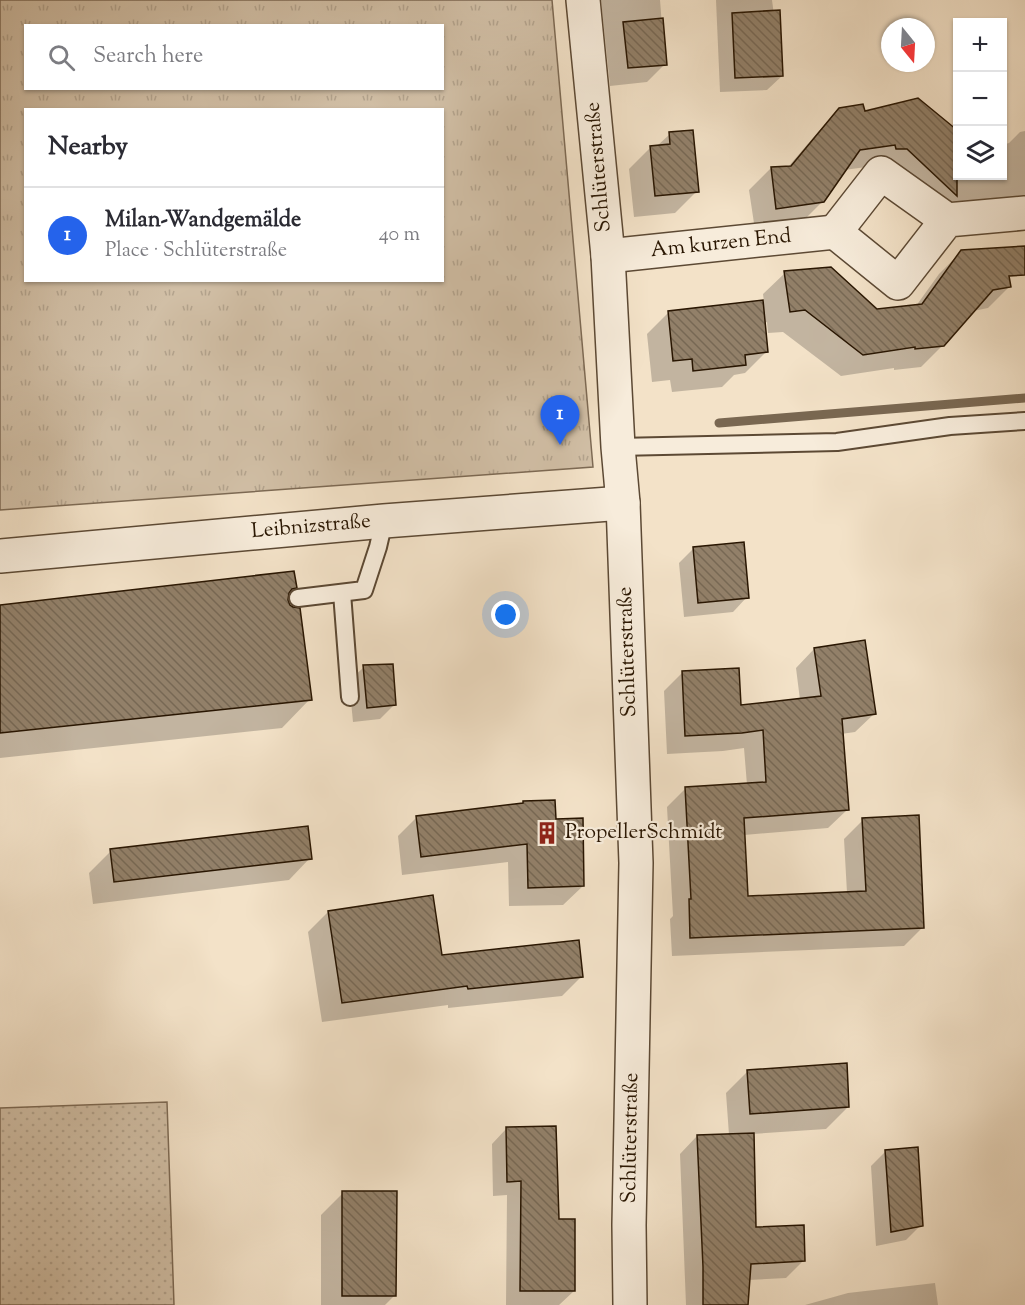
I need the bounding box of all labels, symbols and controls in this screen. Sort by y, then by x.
north arrow [881,18,935,72]
map controls [953,18,1007,180]
button: + [953,18,1007,72]
search box [24,24,444,90]
icon: search [45,41,78,74]
text: Search here [93,41,203,73]
button: − [953,72,1007,126]
street label: Schlüterstraße [578,101,620,233]
button: layers [953,126,1007,180]
text: Nearby [48,129,128,166]
text: Milan-Wandgemälde [105,205,301,237]
text: 1 [64,221,71,250]
text: 40 m [379,221,420,250]
street label: Am kurzen End [649,222,793,266]
text: Place · Schlüterstraße [105,237,287,266]
pin: 1 [540,396,580,445]
street label: Leibnizstraße [250,507,372,547]
street label: Schlüterstraße [611,586,645,718]
your location [491,600,520,629]
place label: PropellerSchmidt [565,818,723,848]
building icon: PropellerSchmidt [534,820,560,846]
street label: Schlüterstraße [615,1072,647,1204]

